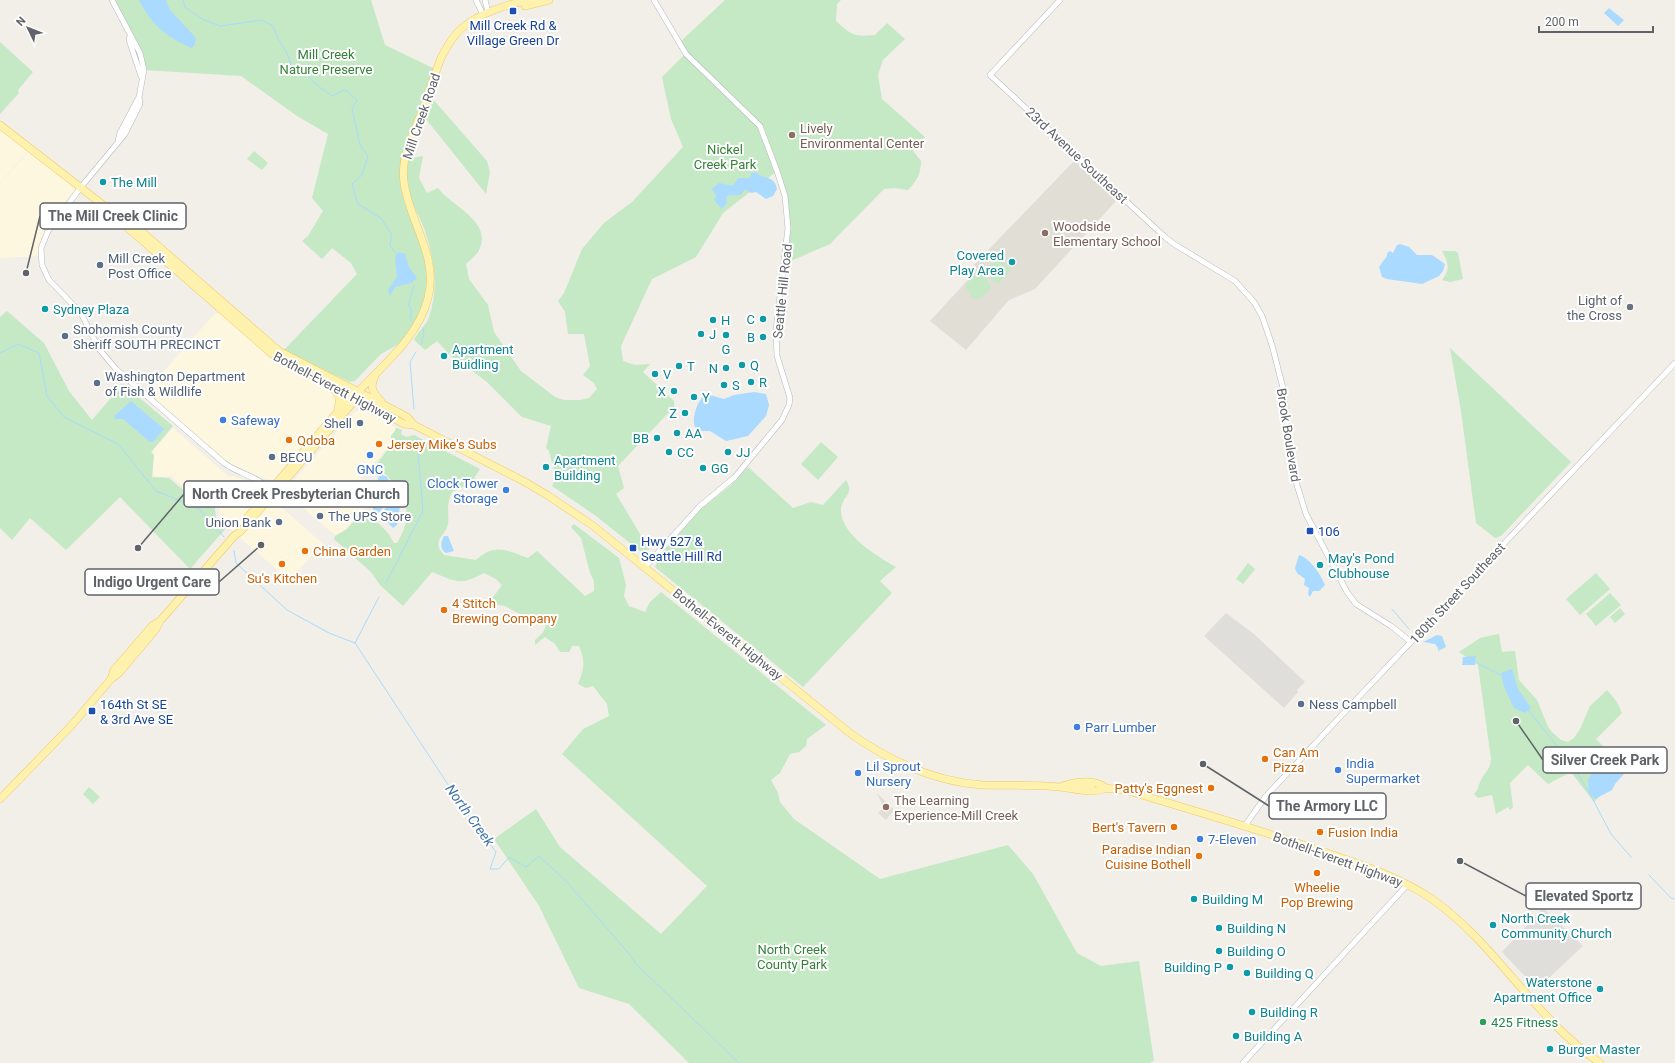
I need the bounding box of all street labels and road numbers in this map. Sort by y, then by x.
street label: Mill Creek Road [400,71,443,161]
street label: 23rd Avenue Southeast [1023,104,1131,206]
street label: Seattle Hill Road [770,243,795,339]
street label: Bothell-Everett Highway [271,349,399,426]
street label: Brook Boulevard [1274,387,1303,483]
street label: 180th Street Southeast [1407,540,1508,647]
street label: Bothell-Everett Highway [670,586,786,683]
street label: Bothell-Everett Highway [1271,829,1405,890]

